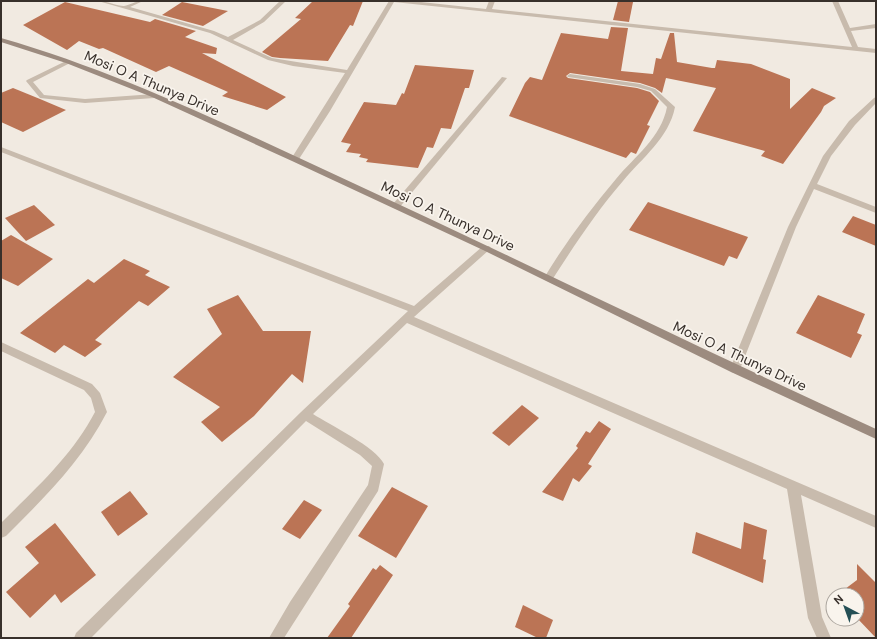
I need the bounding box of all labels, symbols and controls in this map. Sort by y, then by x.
street label: Mosi O A Thunya Drive [82,46,222,120]
street label: Mosi O A Thunya Drive [378,177,518,255]
street label: Mosi O A Thunya Drive [670,317,810,395]
north arrow [825,587,865,627]
text: N [831,592,846,607]

